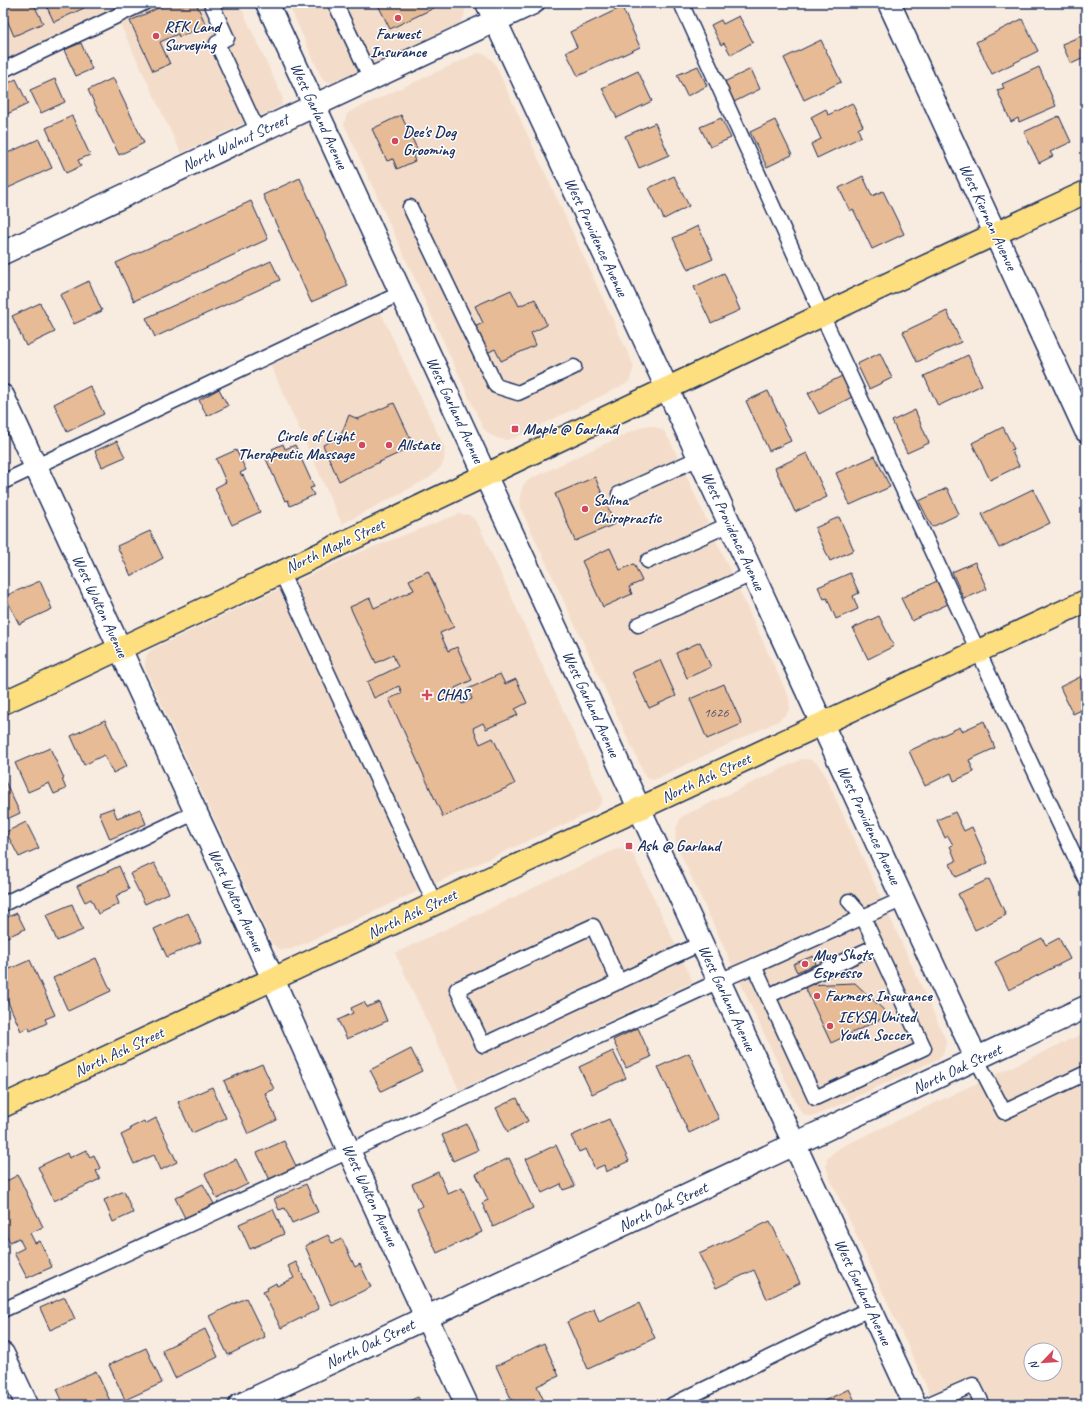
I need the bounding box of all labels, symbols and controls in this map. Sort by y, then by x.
marker: Farwest Insurance [393,13,403,23]
place label: RFK Land Surveying [164,17,223,55]
place label: Farwest Insurance [370,24,428,62]
marker: RFK Land Surveying [151,31,161,41]
street label: West Garland Avenue [286,60,353,174]
street label: North Walnut Street [179,108,294,176]
place label: Dee's Dog Grooming [403,122,458,160]
marker: Dee's Dog Grooming [390,136,400,146]
street label: West Kiernan Avenue [955,160,1022,275]
street label: West Providence Avenue [560,174,633,301]
street label: West Garland Avenue [422,354,489,468]
place label: Maple @ Garland [523,419,621,439]
marker: Maple @ Garland [510,424,520,434]
place label: Circle of Light Therapeutic Massage [238,426,356,464]
place label: Allstate [397,435,441,455]
marker: Circle of Light Therapeutic Massage [357,440,367,450]
marker: Allstate [384,440,394,450]
street label: West Providence Avenue [697,468,770,595]
place label: Salina Chiropractic [593,490,663,528]
marker: Salina Chiropractic [580,504,590,514]
street label: North Maple Street [282,514,389,578]
street label: West Walton Avenue [67,551,133,662]
street label: West Garland Avenue [558,648,625,762]
place label: CHAS [436,685,472,705]
marker: CHAS [421,689,433,701]
house number: 1626 [703,704,729,721]
street label: North Ash Street [658,748,755,807]
street label: West Providence Avenue [833,762,906,889]
place label: Ash @ Garland [637,836,723,856]
marker: Ash @ Garland [624,841,634,851]
street label: West Walton Avenue [203,845,269,956]
street label: North Ash Street [364,884,461,943]
street label: West Garland Avenue [694,942,761,1056]
place label: Mug Shots Espresso [813,945,874,983]
marker: Mug Shots Espresso [800,959,810,969]
place label: Farmers Insurance [825,986,933,1006]
marker: Farmers Insurance [812,991,822,1001]
place label: IEYSA United Youth Soccer [838,1007,918,1045]
marker: IEYSA United Youth Soccer [825,1021,835,1031]
street label: North Ash Street [71,1022,168,1081]
street label: North Oak Street [909,1039,1006,1098]
street label: West Walton Avenue [337,1140,403,1251]
street label: North Oak Street [615,1177,712,1236]
street label: West Garland Avenue [830,1236,897,1350]
street label: North Oak Street [322,1314,419,1373]
north arrow [1023,1342,1063,1382]
text: N [1025,1358,1042,1372]

